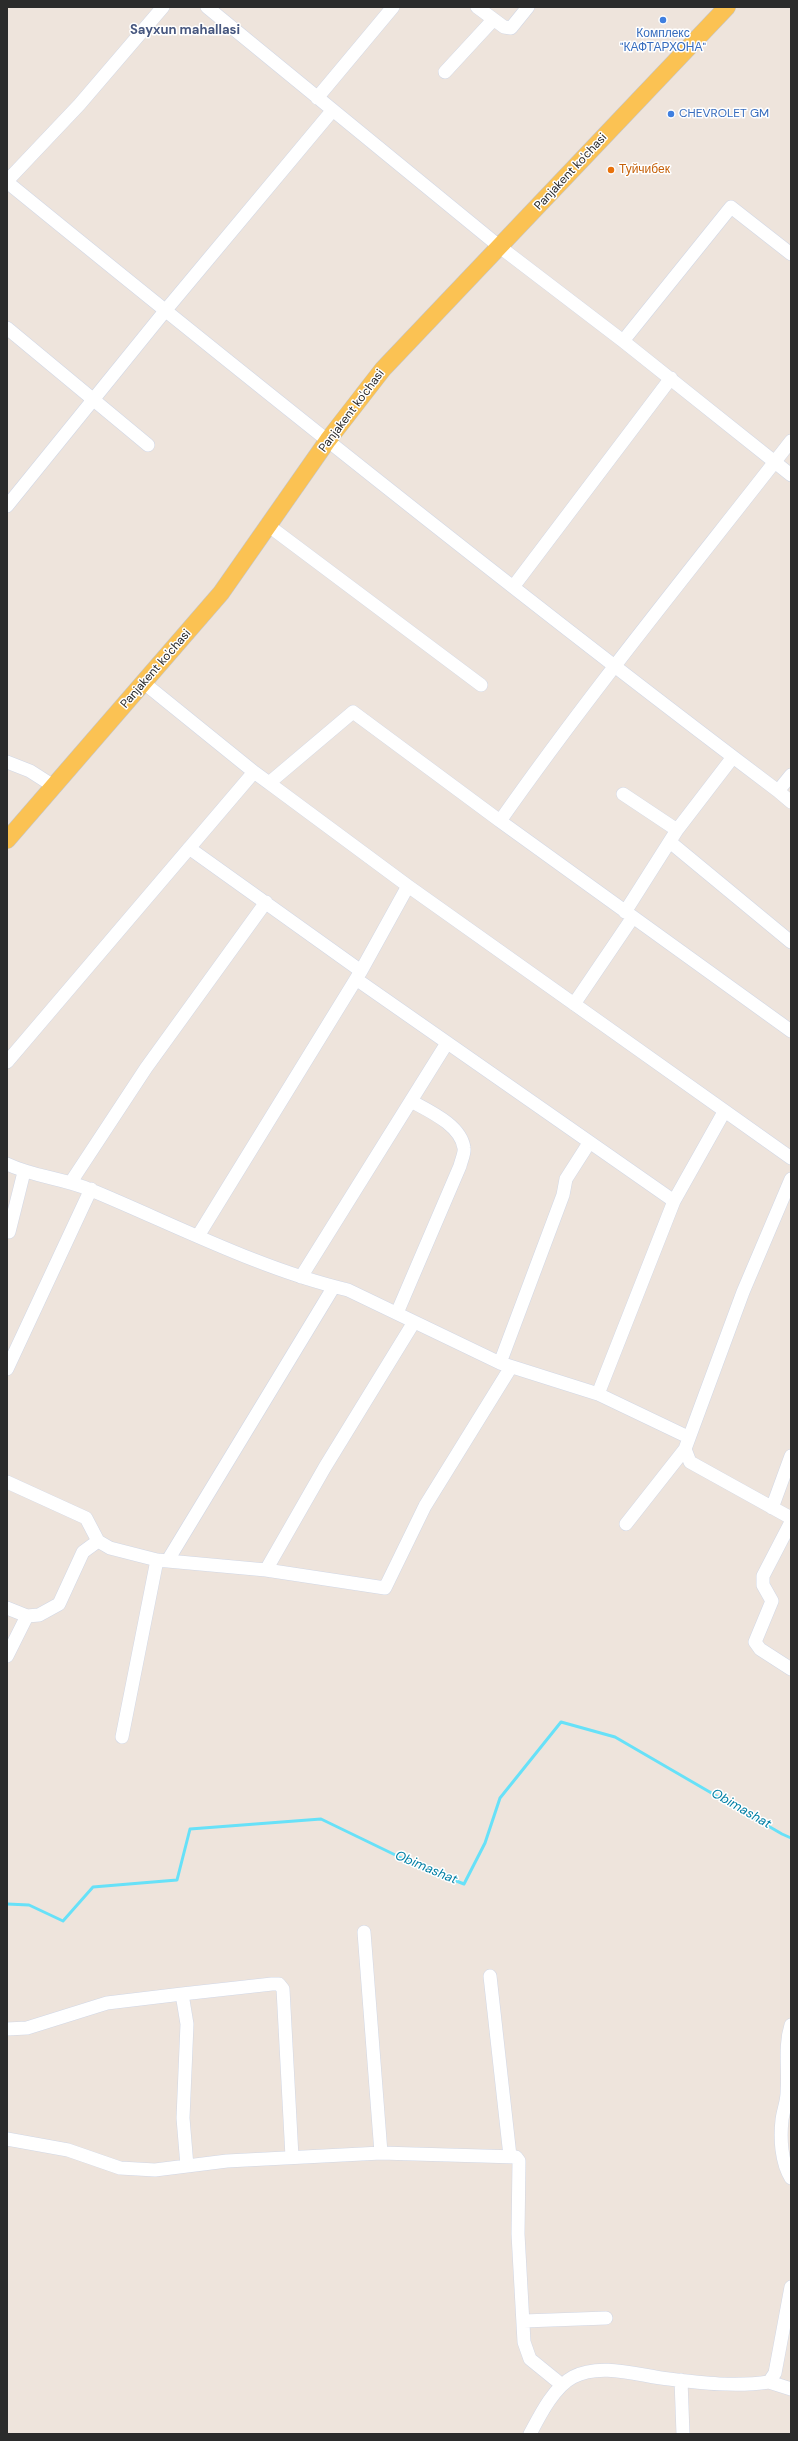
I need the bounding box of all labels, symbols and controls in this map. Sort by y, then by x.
marker: Комплекс "КАФТАРХОНА" [658,15,668,25]
district label: Sayxun mahallasi [130,23,240,39]
place label: Комплекс "КАФТАРХОНА" [620,27,706,55]
place label: CHEVROLET GM [679,107,769,121]
marker: CHEVROLET GM [666,109,676,119]
street label: Panjakent ko'chasi [532,131,610,213]
place label: Туйчибек [619,163,670,177]
marker: Туйчибек [606,165,616,175]
street label: Panjakent ko'chasi [316,367,388,455]
street label: Panjakent ko'chasi [118,627,194,711]
water label: Obimashat [708,1786,774,1832]
water label: Obimashat [392,1848,460,1888]

